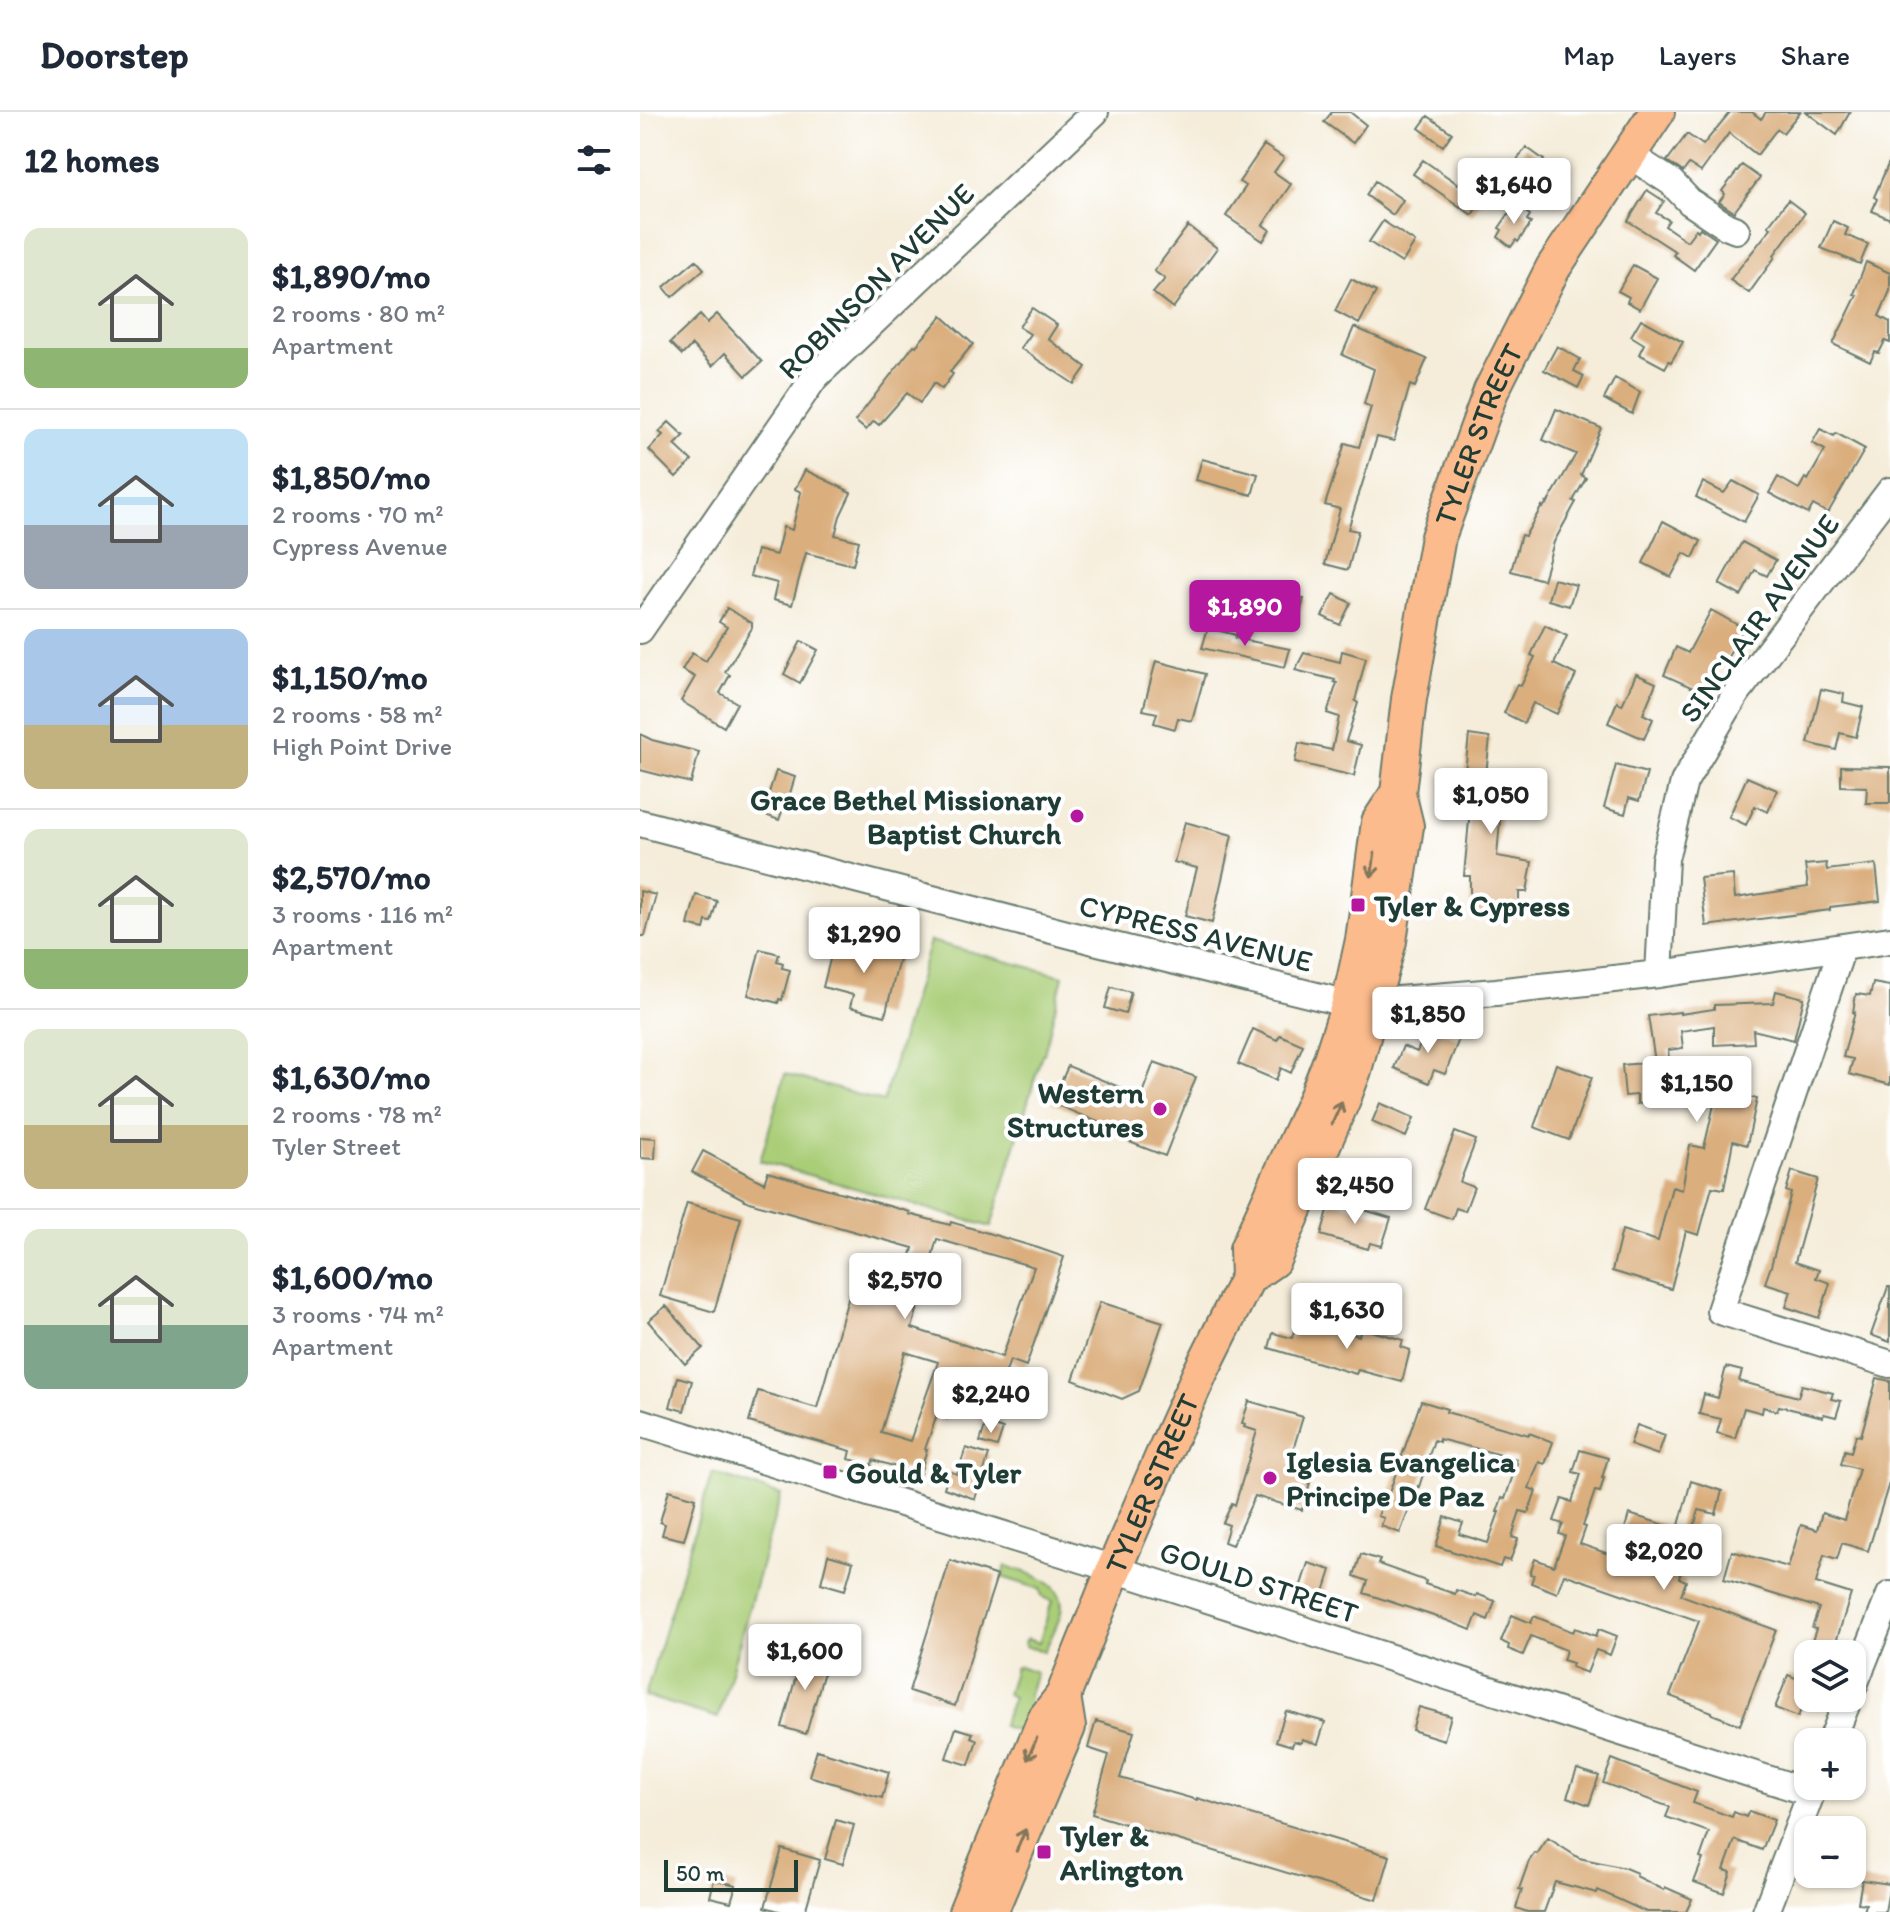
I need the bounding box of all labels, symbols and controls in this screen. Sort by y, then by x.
text: Doorstep [40,32,189,78]
text: Map [1563,38,1615,72]
text: Layers [1659,38,1737,72]
text: Share [1781,38,1850,72]
icon: filters [572,138,616,182]
text: 12 homes [24,140,160,181]
pin: $1,640 [1449,158,1579,226]
text: $1,640 [1476,168,1552,200]
street label: ROBINSON AVENUE [770,175,982,387]
text: $1,890/mo [272,256,431,297]
icon: home [88,260,184,356]
text: 2 rooms · 80 m² [272,297,445,329]
text: Apartment [272,329,393,361]
street label: TYLER STREET [1425,337,1531,530]
text: $1,850/mo [272,457,431,498]
icon: home [88,461,184,557]
text: 2 rooms · 70 m² [272,498,444,530]
street label: SINCLAIR AVENUE [1671,506,1847,730]
text: Cypress Avenue [272,530,448,562]
pin: $1,890 [1180,580,1310,648]
text: $1,890 [1207,590,1283,622]
text: $1,150/mo [272,657,428,698]
icon: home [88,661,184,757]
text: 2 rooms · 58 m² [272,698,443,730]
text: High Point Drive [272,730,452,762]
pin: $1,050 [1426,768,1556,836]
text: $1,050 [1452,778,1530,810]
place label: Grace Bethel Missionary Baptist Church [750,781,1062,852]
marker: Grace Bethel Missionary Baptist Church [1068,807,1086,825]
one-way arrow [1365,852,1380,877]
text: $2,570/mo [272,857,431,898]
icon: home [88,861,184,957]
street label: CYPRESS AVENUE [1075,886,1317,980]
place label: Tyler & Cypress [1373,887,1570,924]
marker: Tyler & Cypress [1349,896,1367,914]
text: 3 rooms · 116 m² [272,898,453,930]
pin: $1,290 [799,907,929,975]
text: $1,290 [827,917,901,949]
text: Apartment [272,930,393,962]
pin: $1,850 [1363,987,1493,1055]
text: $1,850 [1390,997,1466,1029]
pin: $1,150 [1632,1056,1762,1124]
text: $1,630/mo [272,1057,431,1098]
icon: home [88,1061,184,1157]
text: $1,150 [1660,1066,1734,1098]
place label: Western Structures [1007,1074,1144,1145]
text: 2 rooms · 78 m² [272,1098,442,1130]
marker: Western Structures [1151,1100,1169,1118]
one-way arrow [1330,1102,1345,1126]
text: Tyler Street [272,1130,401,1162]
pin: $2,450 [1290,1158,1420,1226]
text: $2,450 [1316,1168,1394,1200]
pin: $2,570 [840,1253,970,1321]
text: $1,600/mo [272,1257,433,1298]
icon: home [88,1261,184,1357]
text: $2,570 [867,1263,943,1295]
pin: $1,630 [1282,1283,1412,1351]
text: $1,630 [1309,1293,1385,1325]
text: 3 rooms · 74 m² [272,1298,444,1330]
text: Apartment [272,1330,393,1362]
pin: $2,240 [926,1367,1056,1435]
text: $2,240 [952,1377,1030,1409]
street label: TYLER STREET [1096,1387,1207,1579]
place label: Iglesia Evangelica Principe De Paz [1286,1443,1516,1514]
place label: Gould & Tyler [846,1454,1022,1491]
marker: Gould & Tyler [821,1463,839,1481]
marker: Iglesia Evangelica Principe De Paz [1261,1469,1279,1487]
pin: $2,020 [1599,1524,1729,1592]
street label: GOULD STREET [1155,1533,1363,1632]
text: $2,020 [1625,1534,1703,1566]
pin: $1,600 [740,1624,870,1692]
text: $1,600 [766,1634,844,1666]
map controls [1794,1640,1866,1888]
button: layers [1794,1640,1866,1712]
button: + [1794,1728,1866,1800]
one-way arrow [1024,1736,1038,1761]
button: − [1794,1816,1866,1888]
place label: Tyler & Arlington [1059,1817,1183,1888]
one-way arrow [1015,1829,1030,1853]
marker: Tyler & Arlington [1035,1843,1053,1861]
scale bar [664,1856,798,1892]
text: 50 m [676,1860,725,1887]

